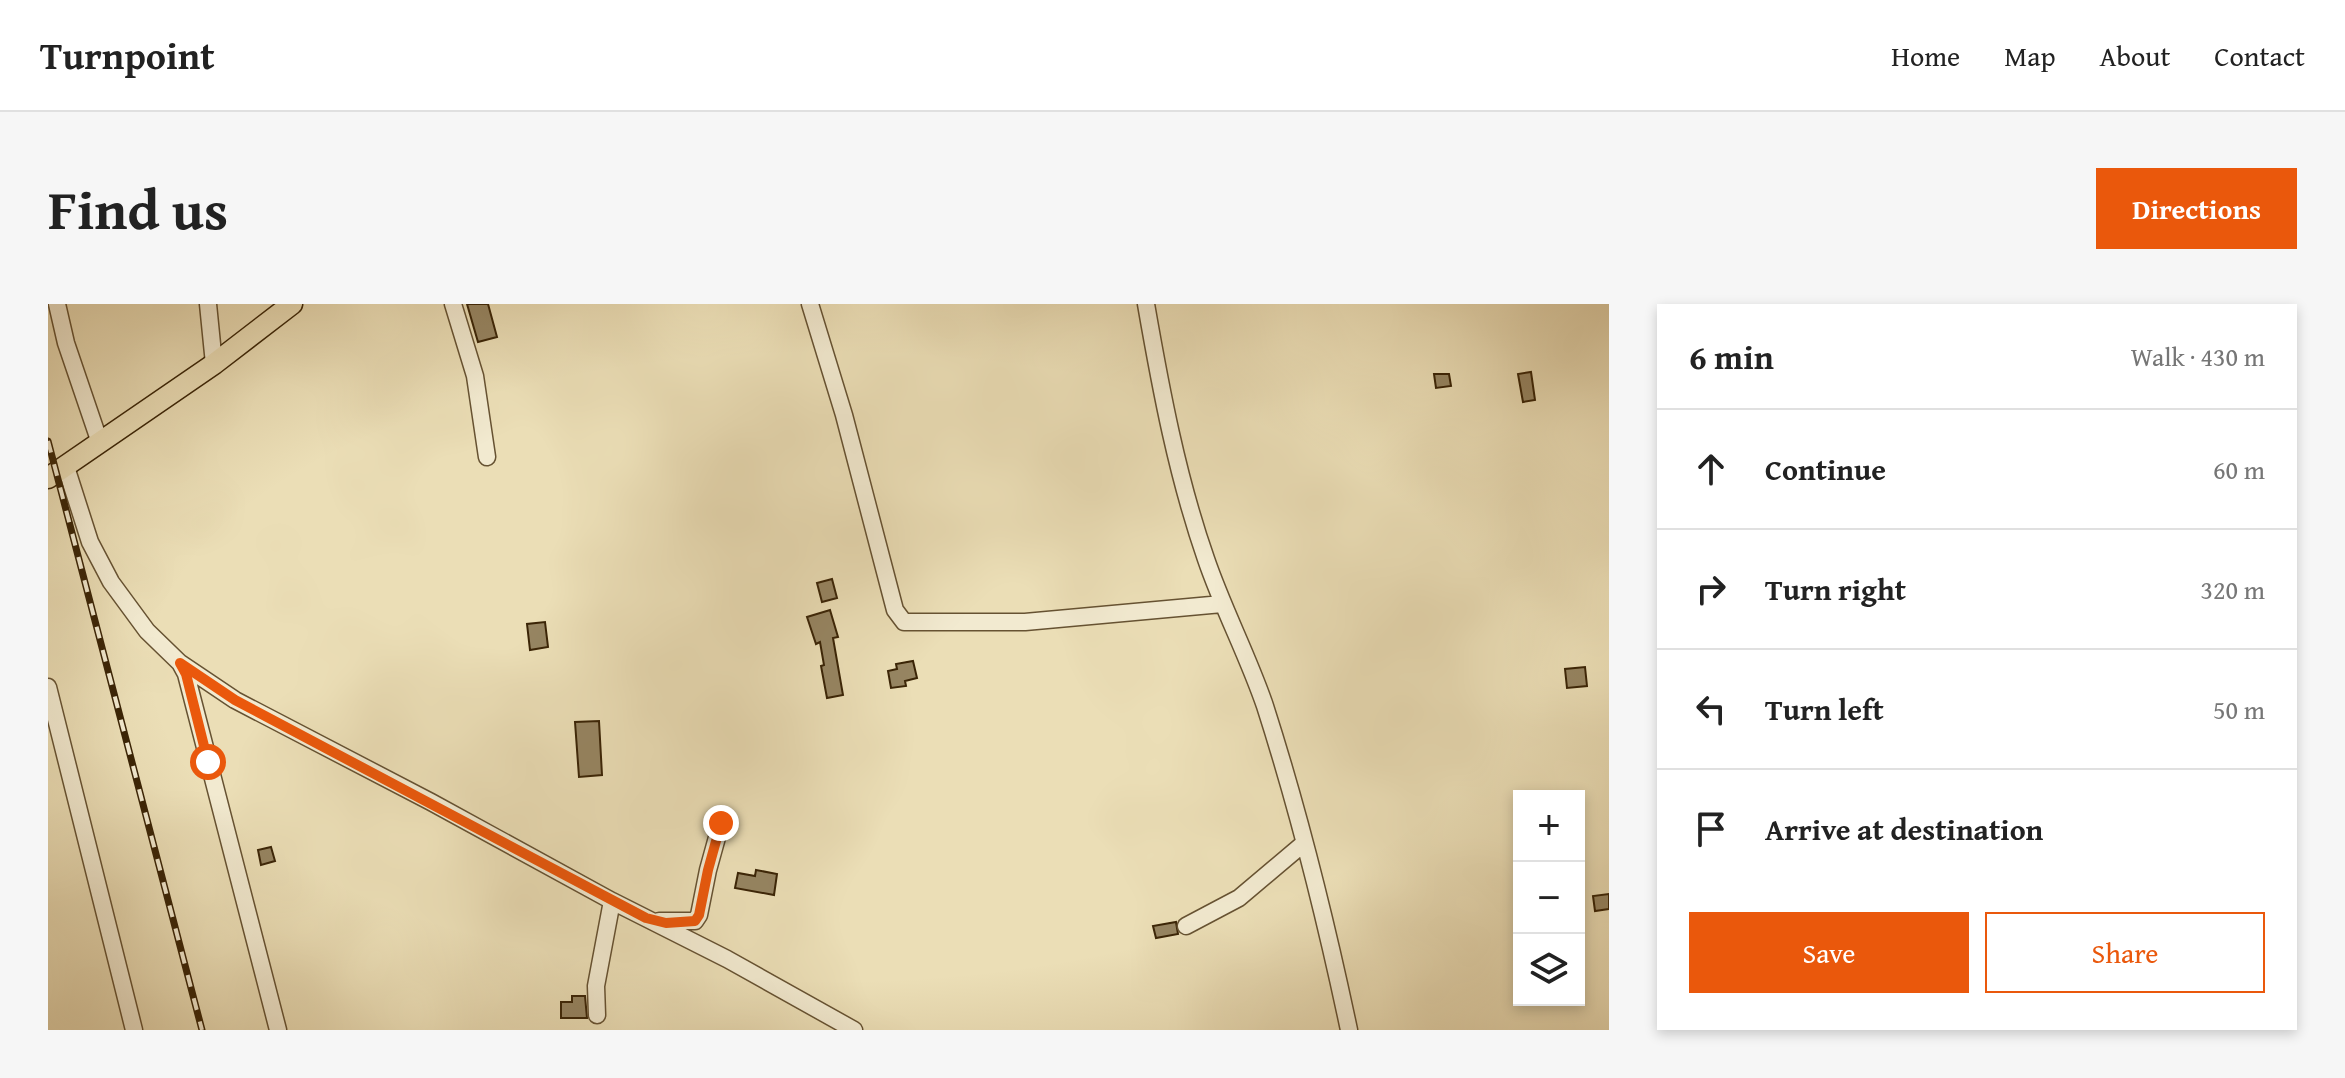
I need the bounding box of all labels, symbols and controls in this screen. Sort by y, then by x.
text: Turnpoint [40,27,215,83]
text: Home [1891,35,1960,76]
text: Map [2004,35,2056,76]
text: About [2100,35,2170,76]
text: Contact [2214,35,2305,76]
text: Find us [48,167,228,250]
button: Directions [2096,168,2297,249]
text: 6 min [1689,332,1774,381]
text: Walk · 430 m [2131,337,2265,376]
icon: ahead [1689,447,1733,491]
text: Continue [1765,447,1886,491]
text: 60 m [2213,450,2265,489]
icon: right [1689,567,1733,611]
text: Turn right [1765,567,1906,611]
text: 320 m [2200,570,2265,609]
icon: left [1689,687,1733,731]
text: Turn left [1765,687,1884,731]
text: 50 m [2213,690,2265,729]
route start [190,744,226,780]
map controls [1513,790,1585,1006]
button: + [1513,790,1585,862]
route end [703,805,739,841]
icon: arrive [1689,807,1733,851]
text: Arrive at destination [1765,807,2043,851]
button: − [1513,862,1585,934]
button: Save [1689,912,1969,993]
button: Share [1985,912,2265,993]
button: layers [1513,934,1585,1006]

